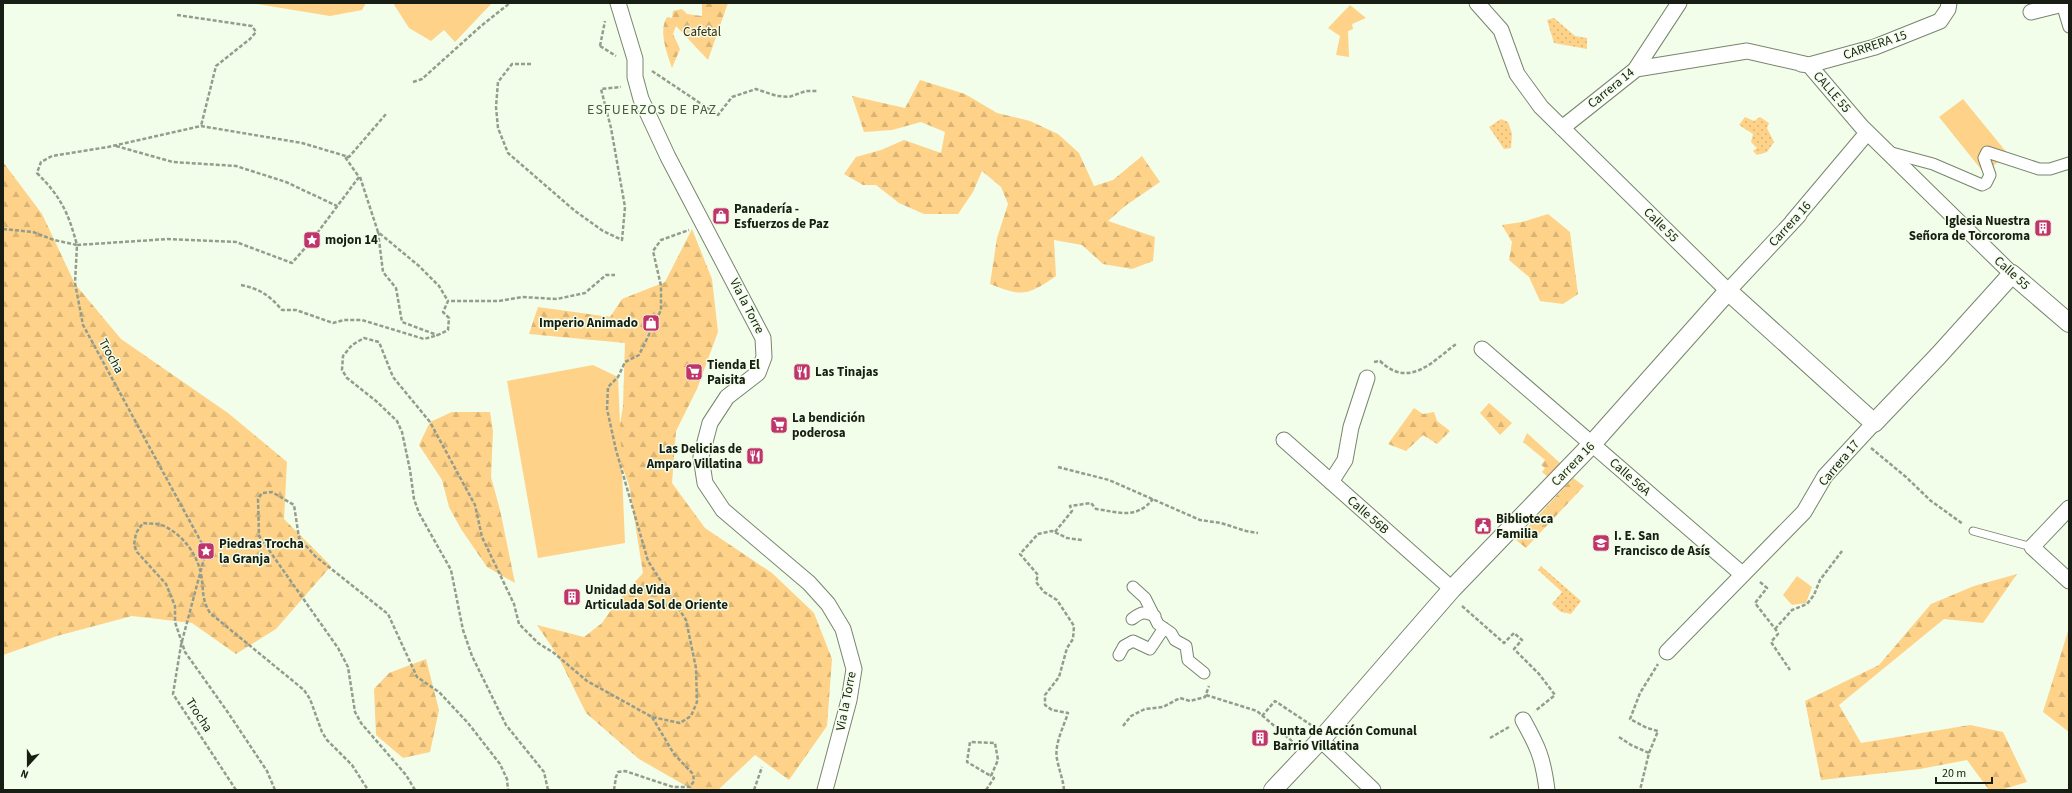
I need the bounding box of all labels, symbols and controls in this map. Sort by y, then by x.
park label: Cafetal [683,23,721,41]
street label: CARRERA 15 [1841,26,1909,64]
street label: Carrera 14 [1584,63,1639,112]
street label: CALLE 55 [1809,67,1855,117]
district label: ESFUERZOS DE PAZ [587,100,717,120]
street label: Carrera 16 [1765,197,1815,251]
place label: Panadería - Esfuerzos de Paz [734,200,829,233]
street label: Calle 55 [1640,204,1682,246]
shop icon: Panadería - Esfuerzos de Paz [711,206,731,226]
place label: Iglesia Nuestra Señora de Torcoroma [1909,212,2030,245]
building icon: Iglesia Nuestra Señora de Torcoroma [2033,218,2053,238]
place icon: mojon 14 [302,230,322,250]
place label: mojon 14 [325,231,378,249]
street label: Calle 55 [1990,252,2034,294]
street label: Via la Torre [725,275,769,337]
shop icon: Imperio Animado [641,313,661,333]
place label: Imperio Animado [539,314,638,332]
street label: Trocha [94,335,128,377]
place label: Tienda El Paisita [707,356,760,389]
supermarket icon: Tienda El Paisita [684,362,704,382]
restaurant icon: Las Tinajas [792,362,812,382]
place label: Las Tinajas [815,363,879,381]
place label: La bendición poderosa [792,409,865,442]
supermarket icon: La bendición poderosa [769,415,789,435]
street label: Carrera 17 [1814,436,1864,490]
street label: Carrera 16 [1547,438,1599,490]
place label: Las Delicias de Amparo Villatina [646,440,742,473]
restaurant icon: Las Delicias de Amparo Villatina [745,446,765,466]
street label: Calle 56A [1605,454,1655,501]
street label: Calle 56B [1343,492,1393,538]
place label: Biblioteca Familia [1496,510,1554,543]
public building icon: Biblioteca Familia [1473,516,1493,536]
place label: I. E. San Francisco de Asís [1614,527,1710,560]
school or university icon: I. E. San Francisco de Asís [1591,533,1611,553]
place label: Piedras Trocha la Granja [219,535,304,568]
place icon: Piedras Trocha la Granja [196,541,216,561]
place label: Unidad de Vida Articulada Sol de Oriente [584,581,728,614]
building icon: Unidad de Vida Articulada Sol de Oriente [562,587,582,607]
street label: Via la Torre [831,670,861,732]
street label: Trocha [181,694,217,736]
place label: Junta de Acción Comunal Barrio Villatina [1273,722,1417,755]
building icon: Junta de Acción Comunal Barrio Villatina [1250,728,1270,748]
north arrow [8,745,48,785]
scale bar [1936,759,1992,785]
text: 20 m [1942,765,1966,782]
text: N [18,766,31,782]

